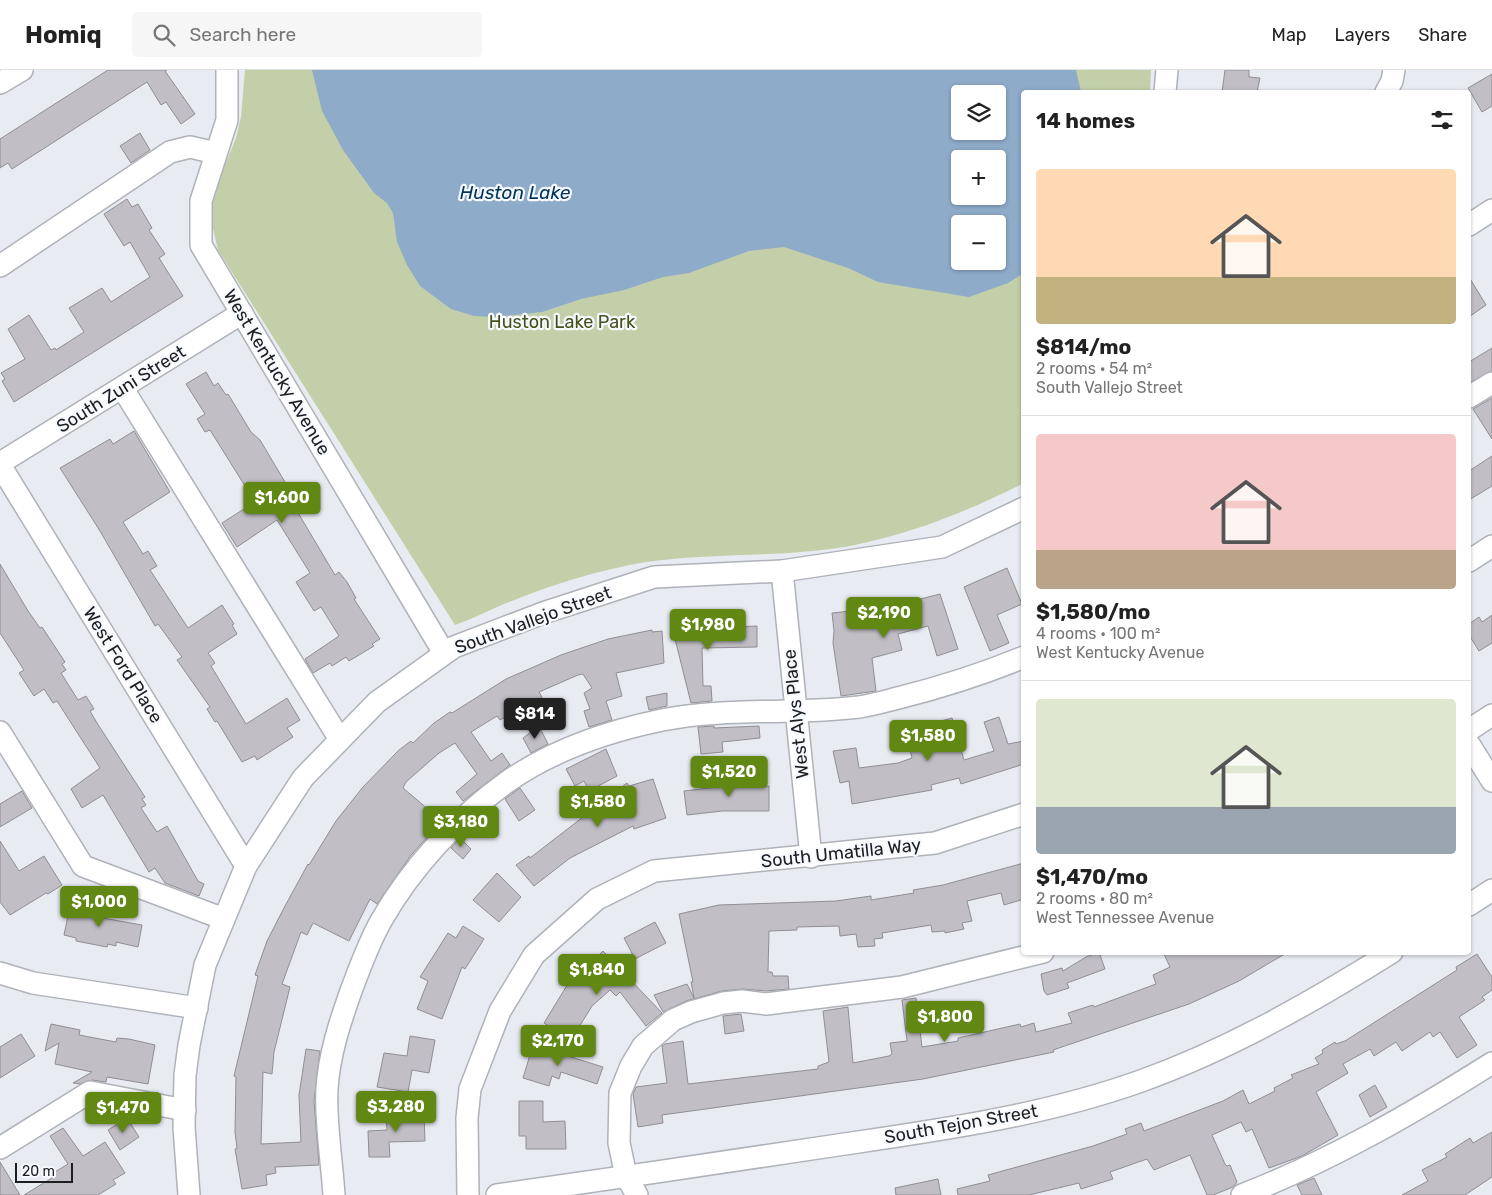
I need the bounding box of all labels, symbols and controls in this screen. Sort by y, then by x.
search box [132,12,482,57]
text: Homiq [25,21,102,49]
icon: search [150,21,178,49]
text: Search here [190,23,296,46]
text: Map [1272,24,1307,46]
text: Layers [1335,24,1390,46]
text: Share [1418,24,1467,46]
map controls [951,85,1006,270]
button: layers [951,85,1006,140]
icon: filters [1428,106,1456,134]
text: 14 homes [1036,108,1135,133]
button: + [951,150,1006,205]
water label: Huston Lake [460,181,571,204]
icon: home [1201,201,1291,291]
button: − [951,215,1006,270]
street label: West Kentucky Avenue [219,285,335,459]
park label: Huston Lake Park [489,311,636,333]
text: $814/mo [1036,334,1131,359]
street label: South Zuni Street [52,340,190,438]
text: 2 rooms · 54 m² [1036,359,1152,378]
text: South Vallejo Street [1036,378,1183,397]
icon: home [1201,467,1291,557]
pin: $1,600 [241,482,323,524]
text: $1,600 [254,488,310,507]
street label: South Vallejo Street [452,581,614,659]
pin: $2,190 [843,596,925,639]
text: $1,580/mo [1036,599,1150,624]
street label: West Ford Place [78,603,168,727]
text: $2,190 [857,603,911,622]
pin: $1,980 [667,608,749,651]
text: $1,980 [681,615,735,634]
text: 4 rooms · 100 m² [1036,624,1160,643]
text: West Kentucky Avenue [1036,643,1204,662]
street label: West Alys Place [778,648,814,780]
pin: $814 [505,698,565,740]
text: $814 [515,704,555,723]
pin: $1,580 [887,720,969,762]
text: $1,580 [900,726,956,745]
icon: home [1201,732,1291,822]
pin: $1,520 [688,756,770,798]
text: $1,520 [702,762,756,781]
pin: $1,580 [557,786,639,828]
text: $1,580 [570,792,626,811]
pin: $3,180 [420,806,502,848]
text: $3,180 [434,812,488,831]
street label: South Umatilla Way [760,834,922,872]
text: $1,470/mo [1036,864,1148,889]
pin: $1,000 [58,886,140,928]
text: 2 rooms · 80 m² [1036,889,1153,908]
text: $1,000 [71,892,127,911]
text: West Tennessee Avenue [1036,908,1214,927]
pin: $1,840 [556,954,638,996]
text: $1,840 [569,960,625,979]
pin: $1,800 [904,1000,986,1043]
text: $1,800 [917,1007,973,1026]
pin: $2,170 [517,1024,599,1067]
text: $2,170 [532,1031,584,1050]
pin: $3,280 [355,1090,437,1133]
pin: $1,470 [82,1092,164,1134]
text: $3,280 [367,1097,425,1116]
text: $1,470 [96,1098,150,1117]
street label: South Tejon Street [883,1100,1039,1148]
scale bar [15,1160,72,1183]
text: 20 m [22,1163,55,1180]

